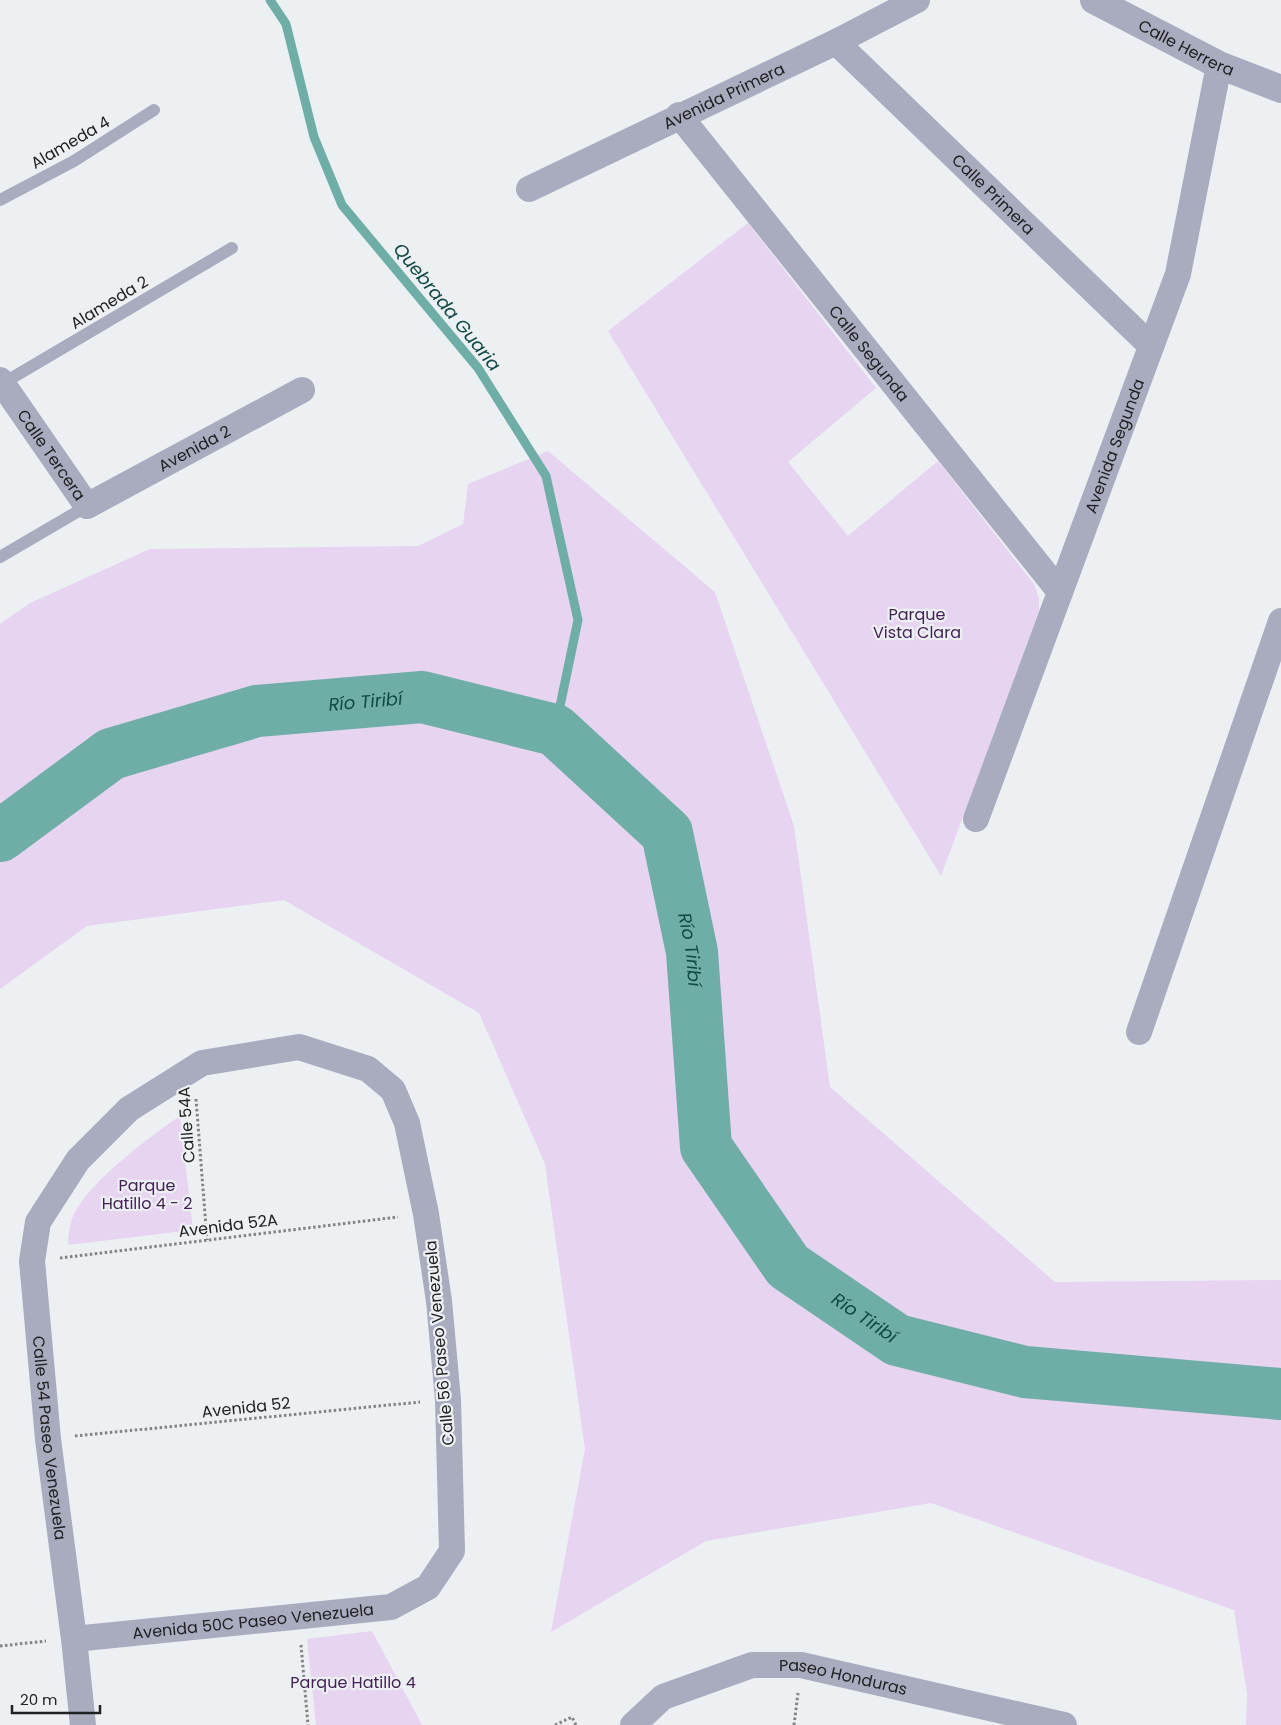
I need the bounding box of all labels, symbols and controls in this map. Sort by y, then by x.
street label: Calle Herrera [1134,14,1237,82]
street label: Avenida Primera [659,57,789,135]
street label: Alameda 4 [26,110,114,174]
street label: Calle Primera [947,149,1040,240]
water label: Quebrada Guaria [388,237,507,376]
street label: Alameda 2 [66,270,152,335]
street label: Calle Segunda [823,301,915,407]
street label: Avenida Segunda [1079,375,1150,517]
street label: Calle Tercera [12,405,91,505]
street label: Avenida 2 [154,420,235,477]
park label: Parque Vista Clara [873,603,961,644]
water label: Río Tiribí [327,686,405,717]
water label: Río Tiribí [672,910,708,989]
street label: Calle 54A [172,1086,201,1164]
park label: Parque Hatillo 4 - 2 [102,1174,192,1215]
street label: Avenida 52A [177,1208,279,1243]
street label: Calle 56 Paseo Venezuela [419,1240,460,1446]
water label: Río Tiribí [827,1286,904,1350]
street label: Calle 54 Paseo Venezuela [27,1335,72,1542]
street label: Avenida 52 [201,1391,292,1424]
street label: Avenida 50C Paseo Venezuela [131,1598,375,1645]
street label: Paseo Honduras [779,1654,909,1701]
park label: Parque Hatillo 4 [290,1671,416,1694]
scale bar [12,1682,100,1714]
text: 20 m [20,1689,58,1710]

